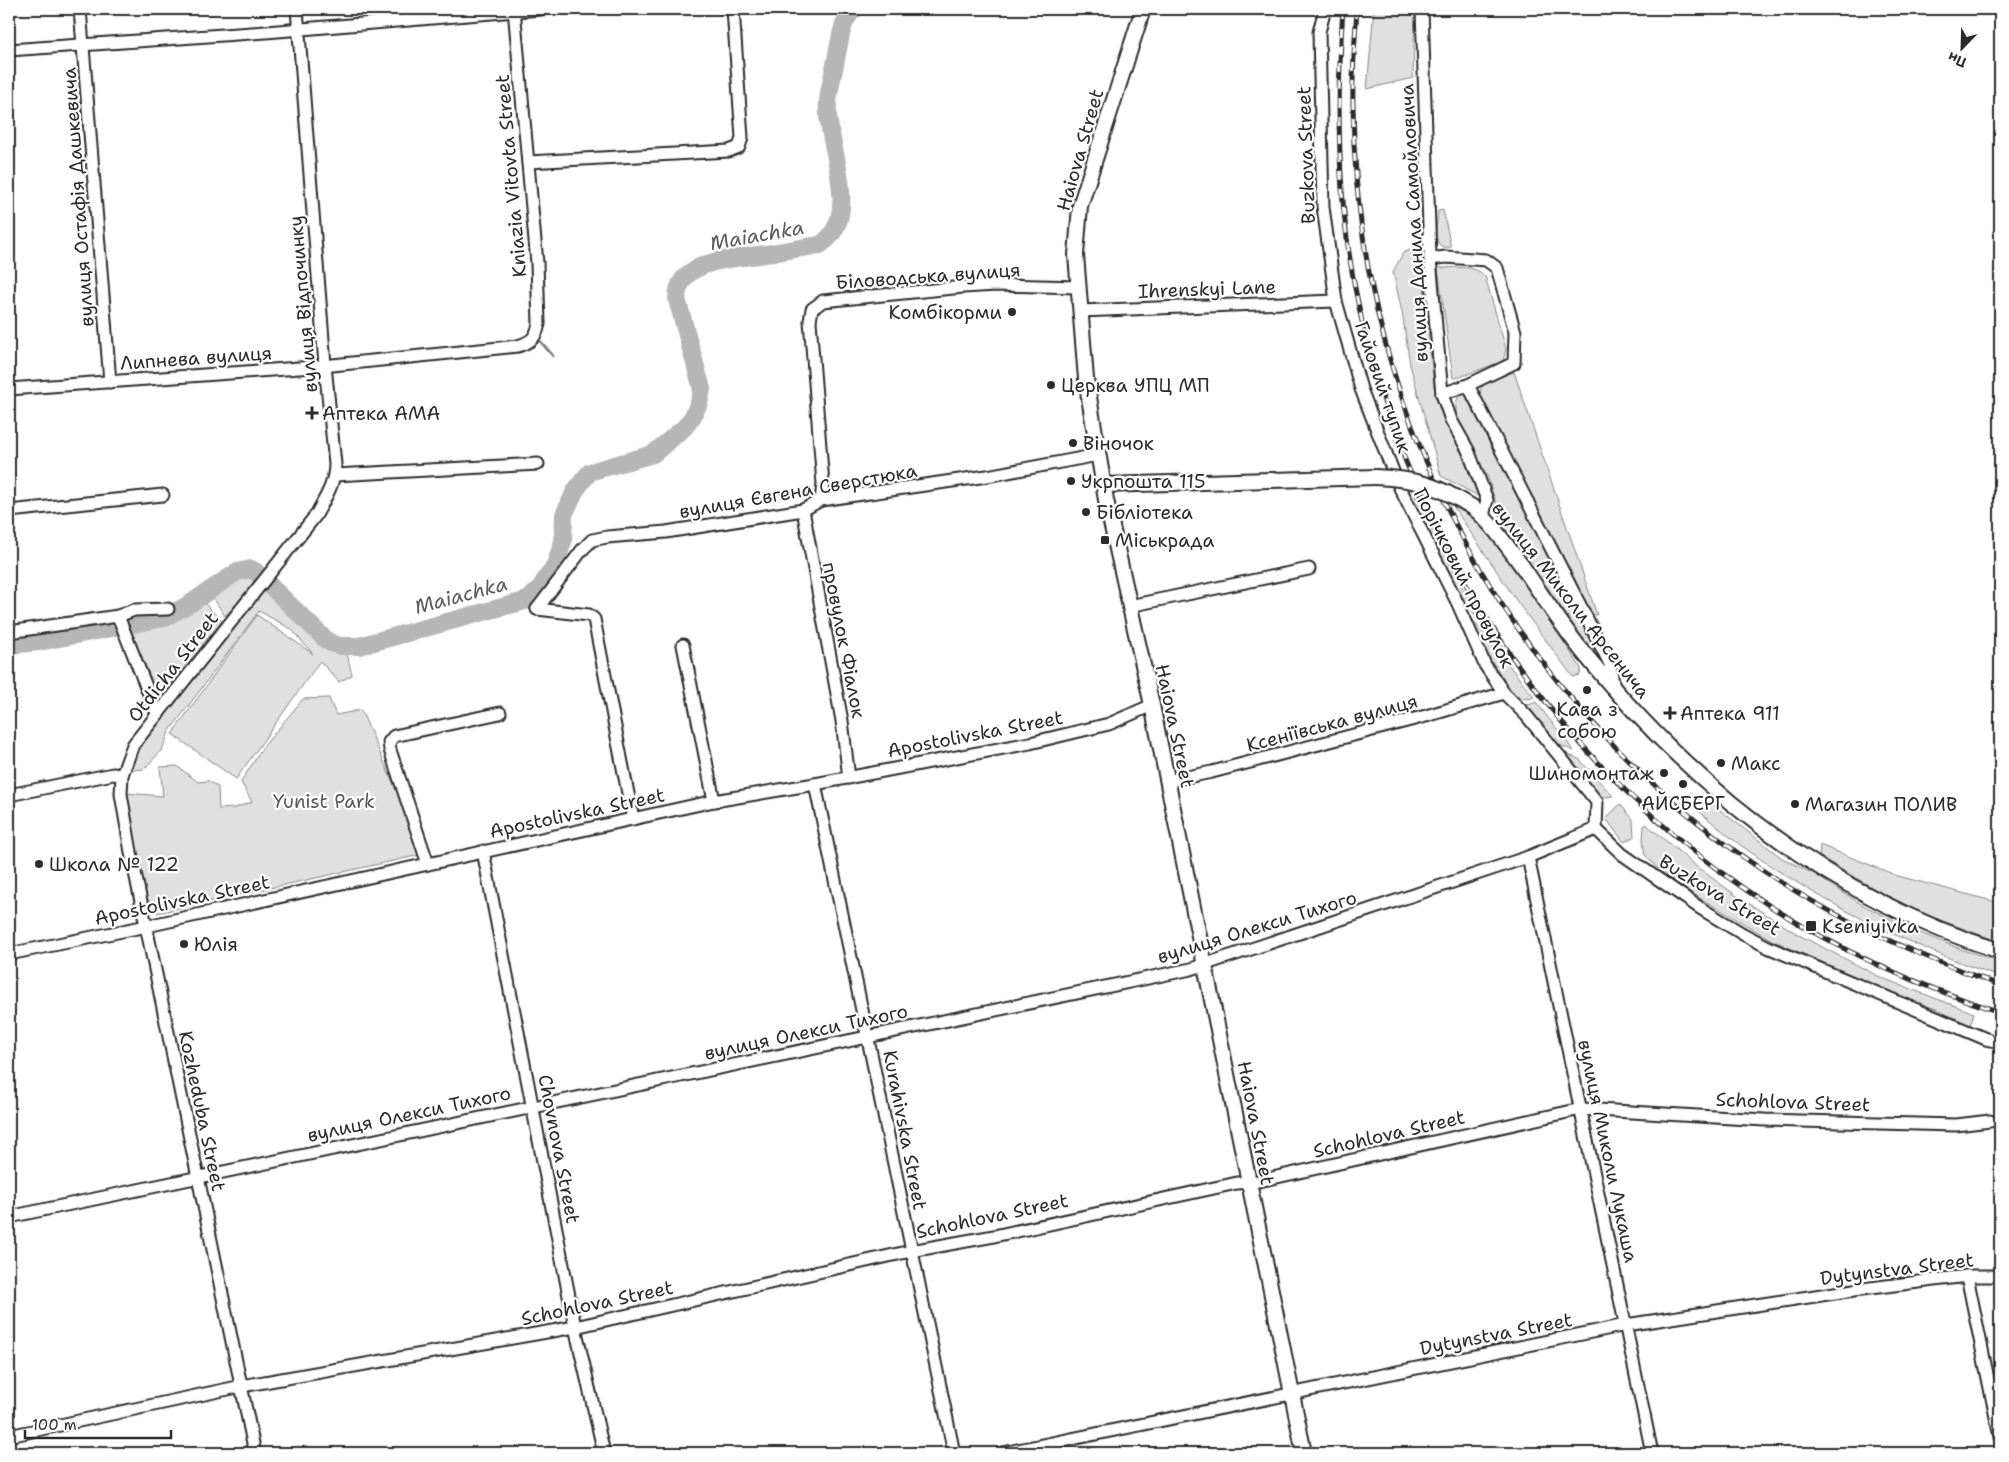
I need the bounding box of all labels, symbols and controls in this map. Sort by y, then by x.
north arrow [1936,22,1986,72]
text: Пн [1945,48,1969,72]
street label: вулиця Остафія Дашкевича [56,66,100,328]
street label: Kniazia Vitovta Street [490,74,532,278]
street label: вулиця Данила Самойловича [1394,83,1434,363]
street label: Haiova Street [1051,86,1109,214]
street label: Buzkova Street [1291,86,1321,224]
street label: вулиця Відпочинку [283,214,323,394]
water label: Maiachka [708,214,806,256]
street label: Біловодська вулиця [835,257,1021,295]
street label: Ihrenskyi Lane [1138,274,1276,304]
place label: Комбікорми [889,300,1002,325]
marker: Комбікорми [1006,306,1018,318]
street label: Гайовий тупик [1349,318,1417,456]
street label: Липнева вулиця [119,340,273,376]
place label: Церква УПЦ МП [1061,373,1210,398]
marker: Церква УПЦ МП [1045,379,1057,391]
place label: Аптека АМА [322,401,440,426]
marker: Аптека АМА [306,407,318,419]
place label: Віночок [1083,431,1154,456]
marker: Віночок [1067,437,1079,449]
street label: вулиця Євгена Сверстюка [677,458,919,524]
place label: Укрпошта 115 [1081,469,1206,494]
marker: Укрпошта 115 [1065,475,1077,487]
street label: Порічковий провулок [1408,484,1520,672]
street label: вулиця Миколи Арсенича [1486,496,1656,704]
place label: Бібліотека [1096,500,1193,525]
marker: Бібліотека [1080,506,1092,518]
place label: Міськрада [1115,528,1214,553]
marker: Міськрада [1099,534,1111,546]
street label: провулок Фіалок [817,560,871,720]
water label: Maiachka [412,570,510,620]
street label: Otdicha Street [122,607,224,727]
street label: Haiova Street [1150,662,1200,790]
marker: Кава з собою [1581,684,1593,696]
street label: Ксеніївська вулиця [1244,688,1420,758]
place label: Кава з собою [1556,697,1618,744]
place label: Аптека 911 [1680,701,1780,726]
street label: Apostolivska Street [885,705,1065,763]
marker: Аптека 911 [1664,707,1676,719]
place label: Макс [1731,751,1781,776]
marker: Макс [1715,757,1727,769]
place label: Шиномонтаж [1529,761,1654,786]
marker: Шиномонтаж [1658,767,1670,779]
marker: АЙСБЕРГ [1677,778,1689,790]
street label: Apostolivska Street [487,782,667,844]
park label: Yunist Park [273,789,375,814]
place label: АЙСБЕРГ [1641,791,1726,816]
place label: Магазин ПОЛИВ [1805,792,1957,817]
marker: Магазин ПОЛИВ [1789,798,1801,810]
street label: Buzkova Street [1654,849,1786,941]
place label: Школа № 122 [49,852,179,877]
marker: Школа № 122 [33,858,45,870]
street label: Apostolivska Street [92,869,272,931]
street label: вулиця Олекси Тихого [1154,885,1360,969]
place label: Kseniyivka [1822,914,1919,939]
marker: Kseniyivka [1804,919,1818,933]
place label: Юлія [194,932,238,957]
marker: Юлія [178,938,190,950]
street label: вулиця Олекси Тихого [702,998,910,1066]
street label: Kozheduba Street [173,1028,231,1194]
street label: вулиця Миколи Лукаша [1572,1037,1644,1265]
street label: Kurahivska Street [877,1048,933,1212]
street label: Haiova Street [1232,1059,1280,1187]
street label: Chovnova Street [532,1072,586,1226]
street label: вулиця Олекси Тихого [305,1080,513,1148]
street label: Schohlova Street [1715,1087,1871,1117]
street label: Schohlova Street [1311,1104,1467,1164]
street label: Schohlova Street [914,1188,1070,1244]
street label: Dytynstva Street [1819,1247,1975,1291]
street label: Schohlova Street [519,1275,675,1331]
street label: Dytynstva Street [1418,1307,1574,1361]
scale bar [25,1407,171,1439]
text: 100 m [32,1415,77,1435]

